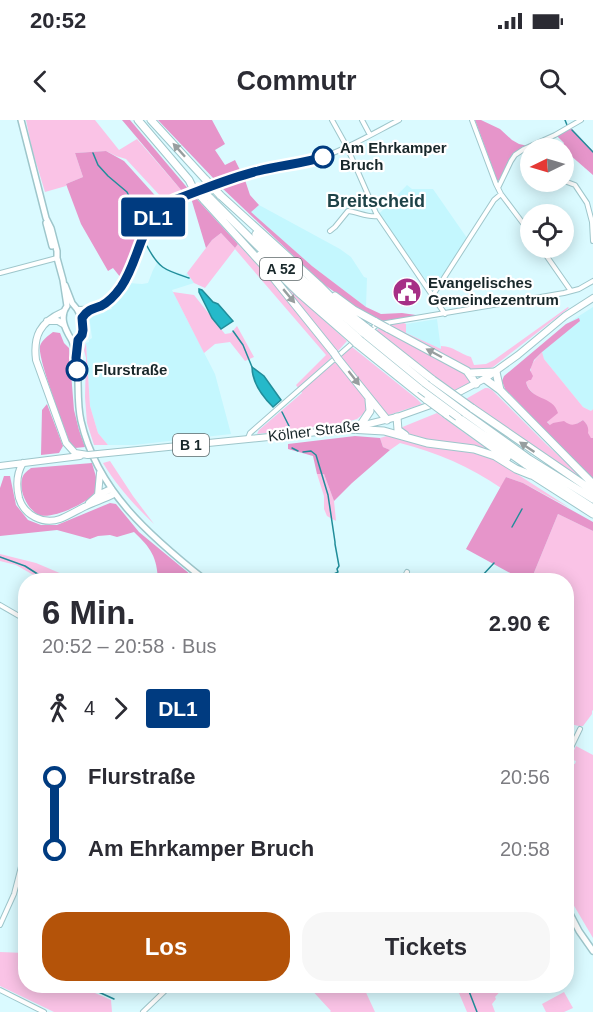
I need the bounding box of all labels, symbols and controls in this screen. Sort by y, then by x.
text: 20:52 [30,8,86,33]
icon: back [24,65,57,98]
icon: search [536,65,569,98]
text: Commutr [237,66,357,96]
north arrow [520,138,574,192]
map controls [520,138,574,258]
place label: Am Ehrkamper Bruch [340,139,447,173]
one-way arrow [173,143,186,158]
marker: Am Ehrkamper Bruch [312,146,334,168]
district label: Breitscheid [327,191,425,211]
line badge: DL1 [118,198,188,236]
button: locate [520,204,574,258]
text: DL1 [133,206,173,229]
road number: A 52 [260,258,302,280]
place label: Evangelisches Gemeindezentrum [428,274,559,308]
public building icon: Evangelisches Gemeindezentrum [391,276,423,308]
one-way arrow [282,288,295,303]
one-way arrow [425,348,442,358]
marker: Flurstraße [66,359,88,381]
place label: Flurstraße [94,361,167,378]
one-way arrow [347,370,360,386]
street label: Kölner Straße [267,416,361,445]
road number: B 1 [173,434,209,456]
one-way arrow [519,442,535,453]
text: 6 Min. [42,594,136,631]
text: 2.90 € [489,611,550,636]
text: 20:52 – 20:58 · Bus [42,635,217,657]
icon: walk [42,692,75,725]
icon: forward [104,692,137,725]
text: 4 [84,697,95,719]
text: DL1 [158,697,198,720]
text: Flurstraße [88,764,196,789]
text: 20:56 [500,766,550,788]
text: Am Ehrkamper Bruch [88,836,314,861]
text: 20:58 [500,838,550,860]
button: Los [42,912,290,981]
button: Tickets [302,912,550,981]

